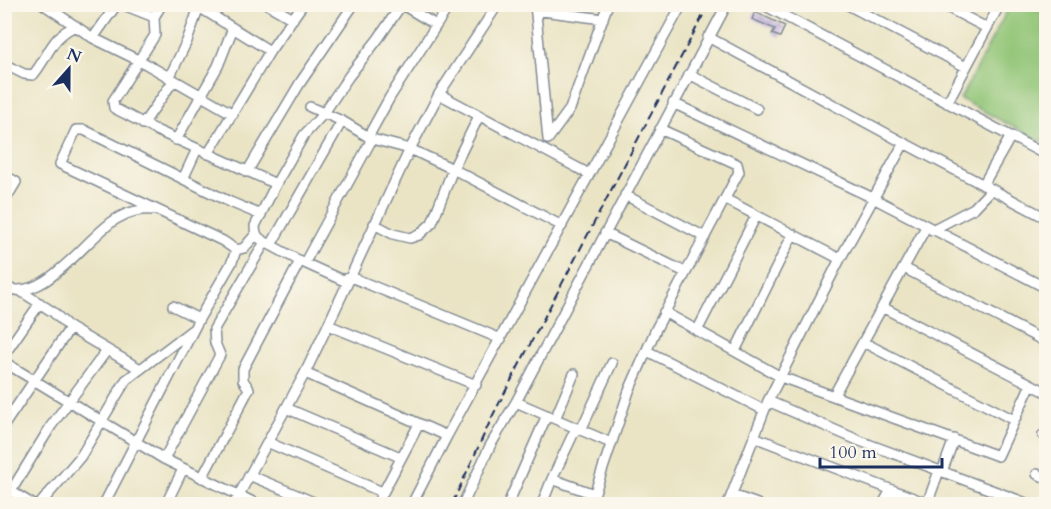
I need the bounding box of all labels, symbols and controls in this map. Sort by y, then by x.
north arrow [39,39,99,99]
text: N [64,43,85,69]
scale bar [820,431,942,469]
text: 100 m [829,440,877,465]

